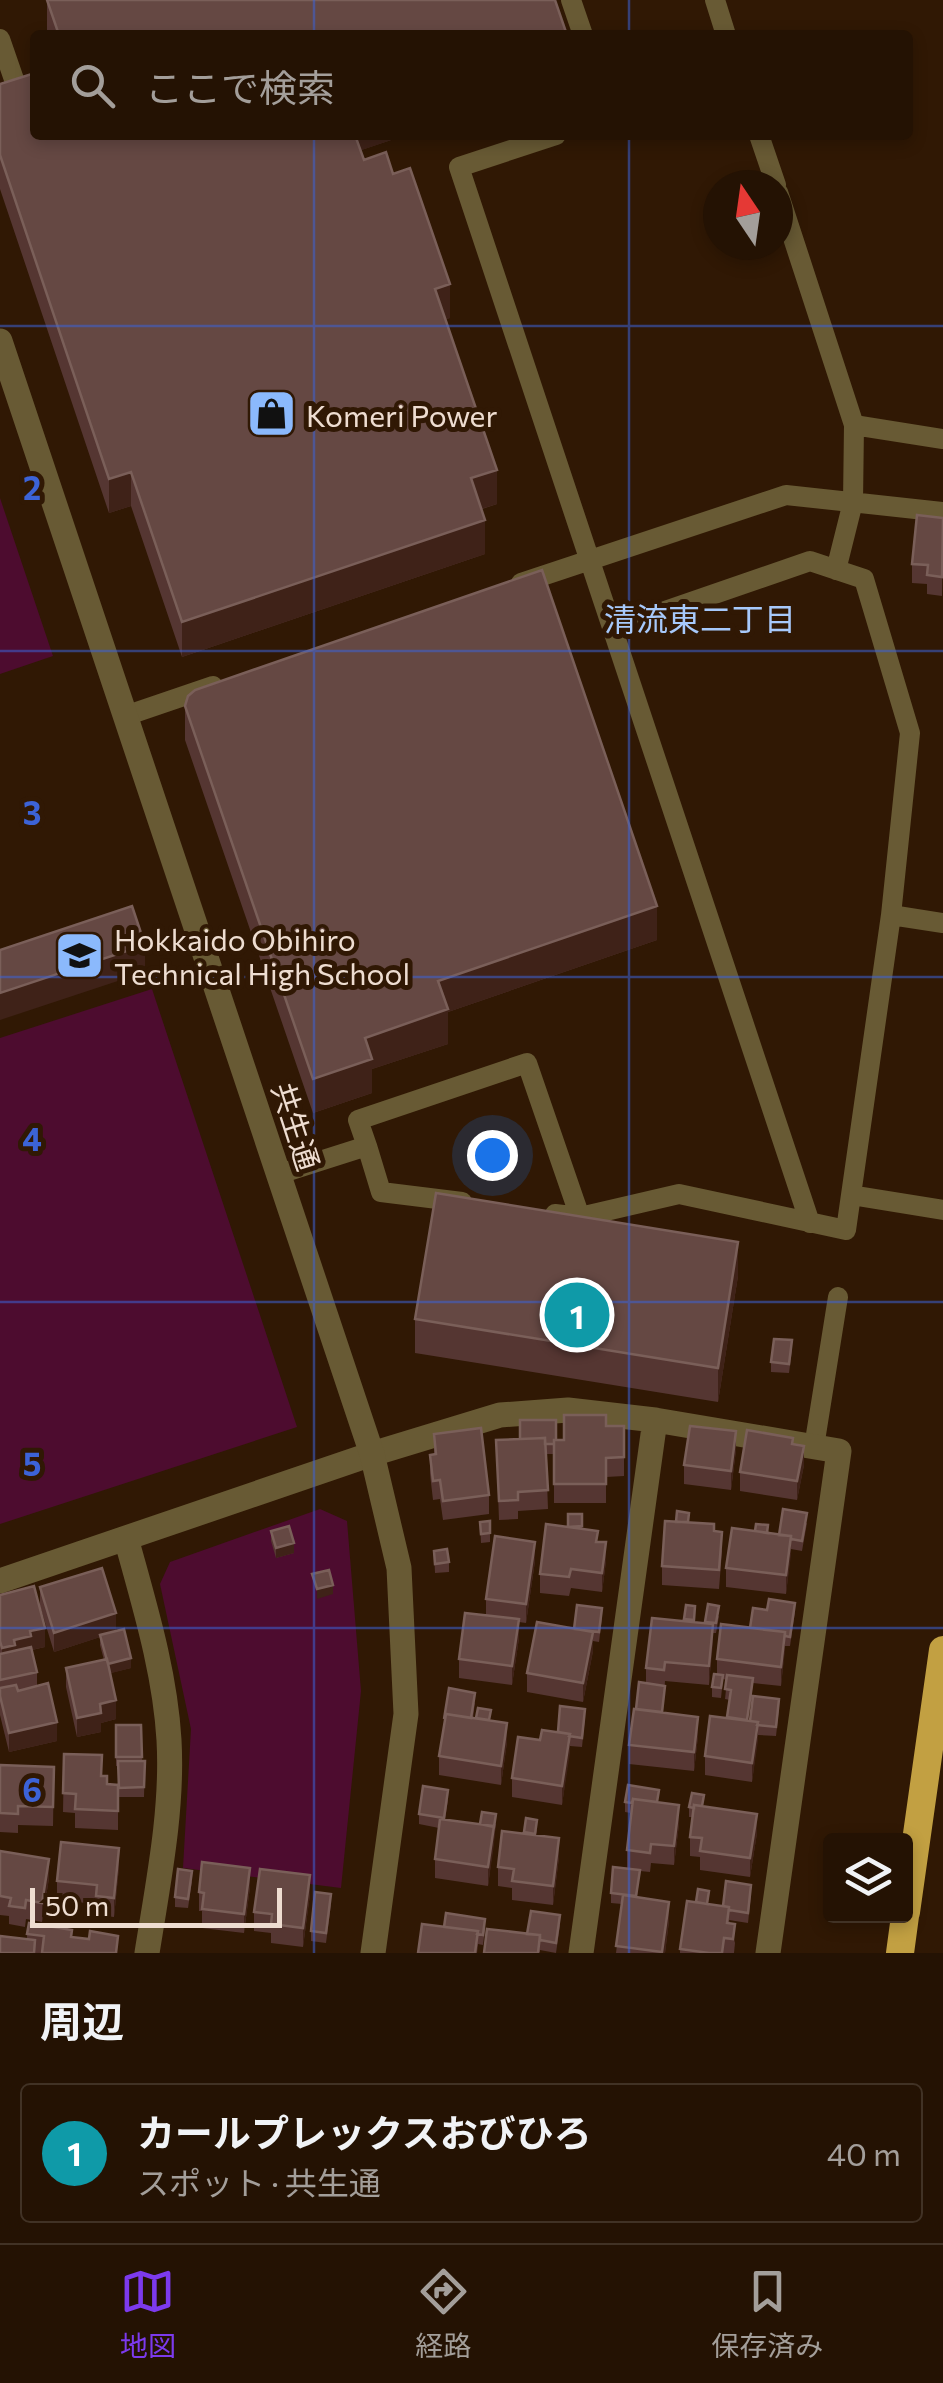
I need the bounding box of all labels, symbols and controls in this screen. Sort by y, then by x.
search box [30,30,913,140]
icon: search [65,58,120,113]
text: ここで検索 [145,63,335,110]
north arrow [703,170,793,260]
shop icon: Komeri Power [245,388,297,440]
place label: Komeri Power [306,396,497,433]
text: 2 [23,467,41,507]
district label: 清流東二丁目 [604,598,796,638]
text: 3 [23,792,41,832]
place label: Hokkaido Obihiro Technical High School [114,920,410,991]
school or university icon: Hokkaido Obihiro Technical High School [53,929,105,981]
street label: 共生通 [265,1077,329,1175]
text: 4 [22,1118,42,1158]
your location [467,1130,518,1181]
pin: 1 [544,1278,610,1352]
text: 5 [23,1443,41,1483]
text: 6 [22,1769,42,1809]
map controls [823,1833,913,1923]
button: layers [823,1833,913,1923]
scale bar [30,1883,282,1928]
text: 50 m [45,1888,109,1922]
text: 周辺 [40,1994,124,2046]
text: カールプレックスおびひろ [137,2108,592,2155]
text: 1 [67,2133,82,2173]
text: 40 m [827,2133,901,2173]
text: スポット · 共生通 [137,2162,381,2202]
tab: 地図 [120,2264,176,2364]
tab: 経路 [415,2264,471,2364]
tab: 保存済み [711,2264,823,2364]

